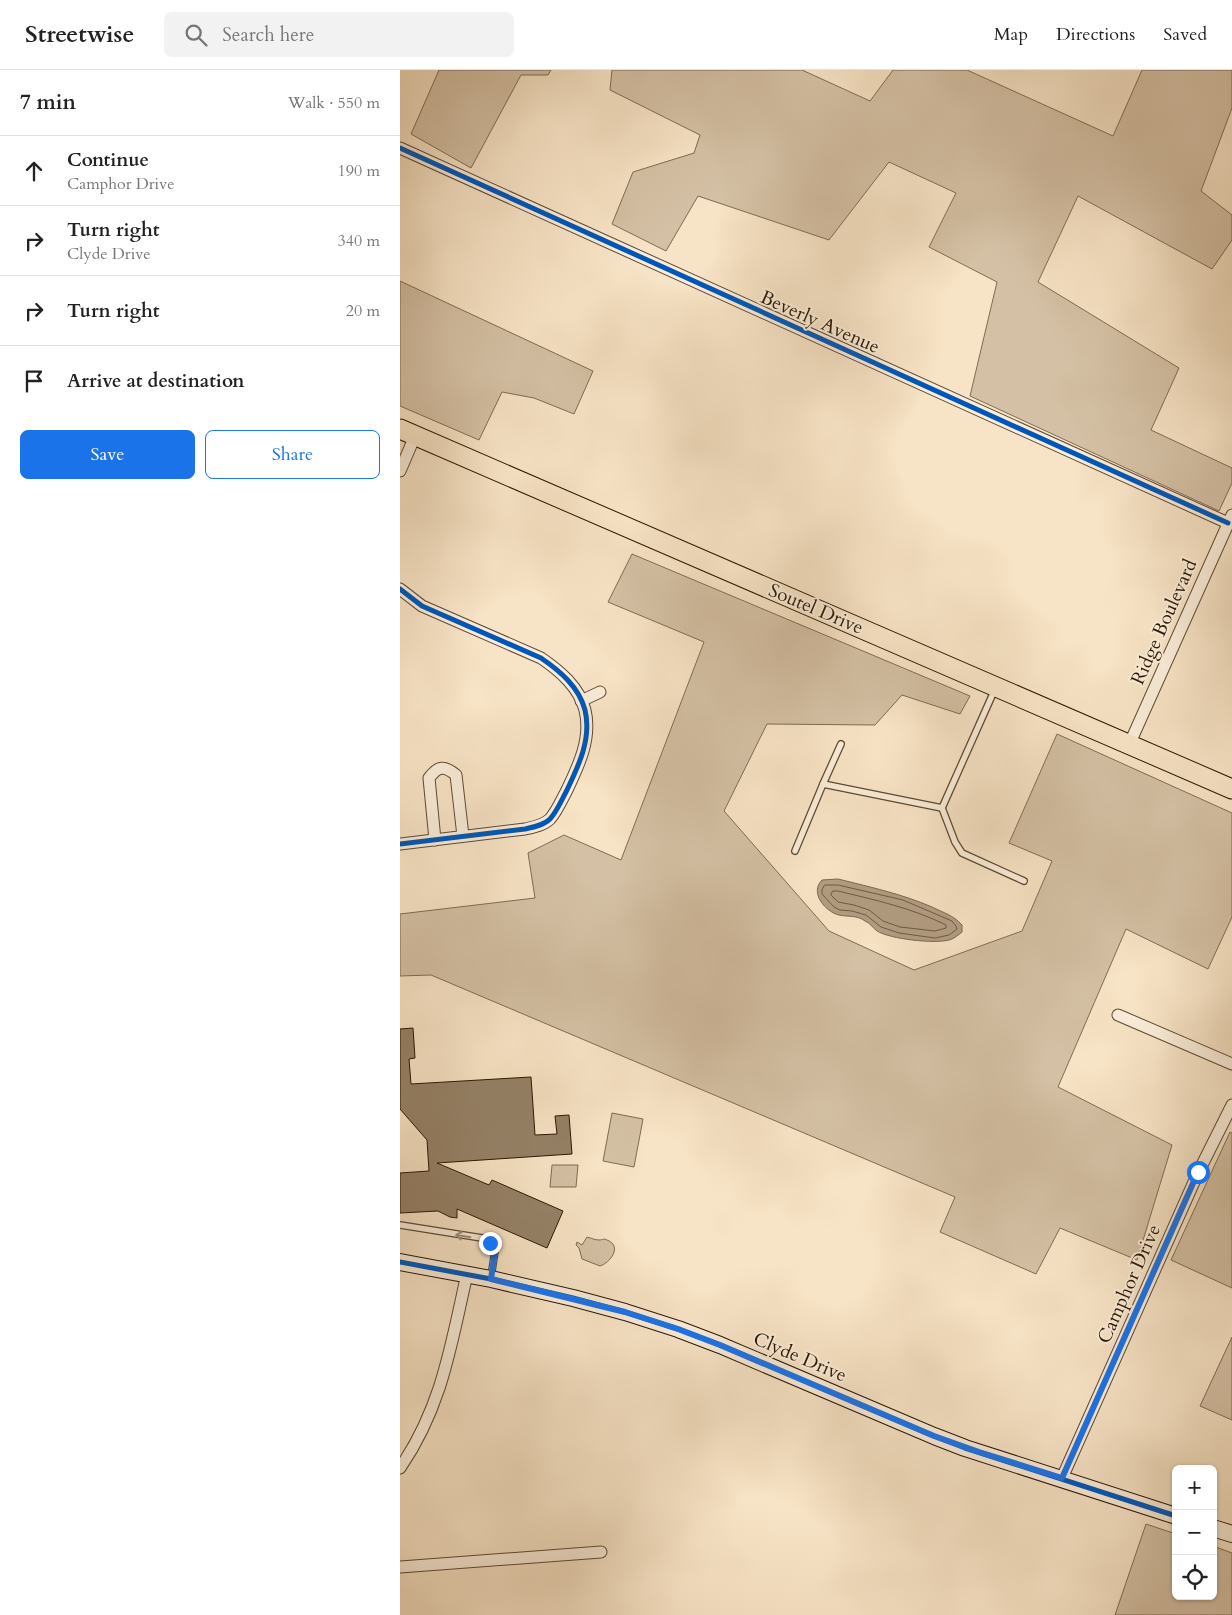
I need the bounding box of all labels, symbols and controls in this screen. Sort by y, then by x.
search box [164,12,514,57]
text: Streetwise [25,18,134,51]
icon: search [182,21,210,49]
text: Search here [222,22,314,48]
text: Map [994,22,1028,47]
text: Directions [1056,22,1135,47]
text: Saved [1163,22,1207,47]
text: 7 min [20,88,76,117]
text: Walk · 550 m [288,92,380,114]
text: Continue [67,147,149,173]
icon: ahead [20,157,48,185]
text: 190 m [338,160,380,182]
text: Camphor Drive [67,173,174,195]
text: Turn right [67,217,159,243]
icon: right [20,227,48,255]
text: 340 m [338,230,380,252]
text: Clyde Drive [67,243,151,265]
street label: Beverly Avenue [756,284,884,360]
icon: right [20,297,48,325]
text: Turn right [67,298,159,324]
text: 20 m [346,300,380,322]
icon: arrive [20,367,48,395]
text: Arrive at destination [67,368,244,394]
button: Save [20,430,195,479]
button: Share [205,430,380,479]
street label: Ridge Boulevard [1125,555,1203,689]
street label: Soutel Drive [765,577,867,641]
route start [1187,1161,1210,1184]
street label: Camphor Drive [1091,1220,1167,1348]
one-way arrow [455,1230,471,1240]
route end [479,1232,502,1255]
street label: Clyde Drive [749,1326,851,1388]
map controls [1172,1465,1217,1600]
button: + [1172,1465,1217,1510]
button: − [1172,1510,1217,1555]
button: locate [1172,1555,1217,1600]

